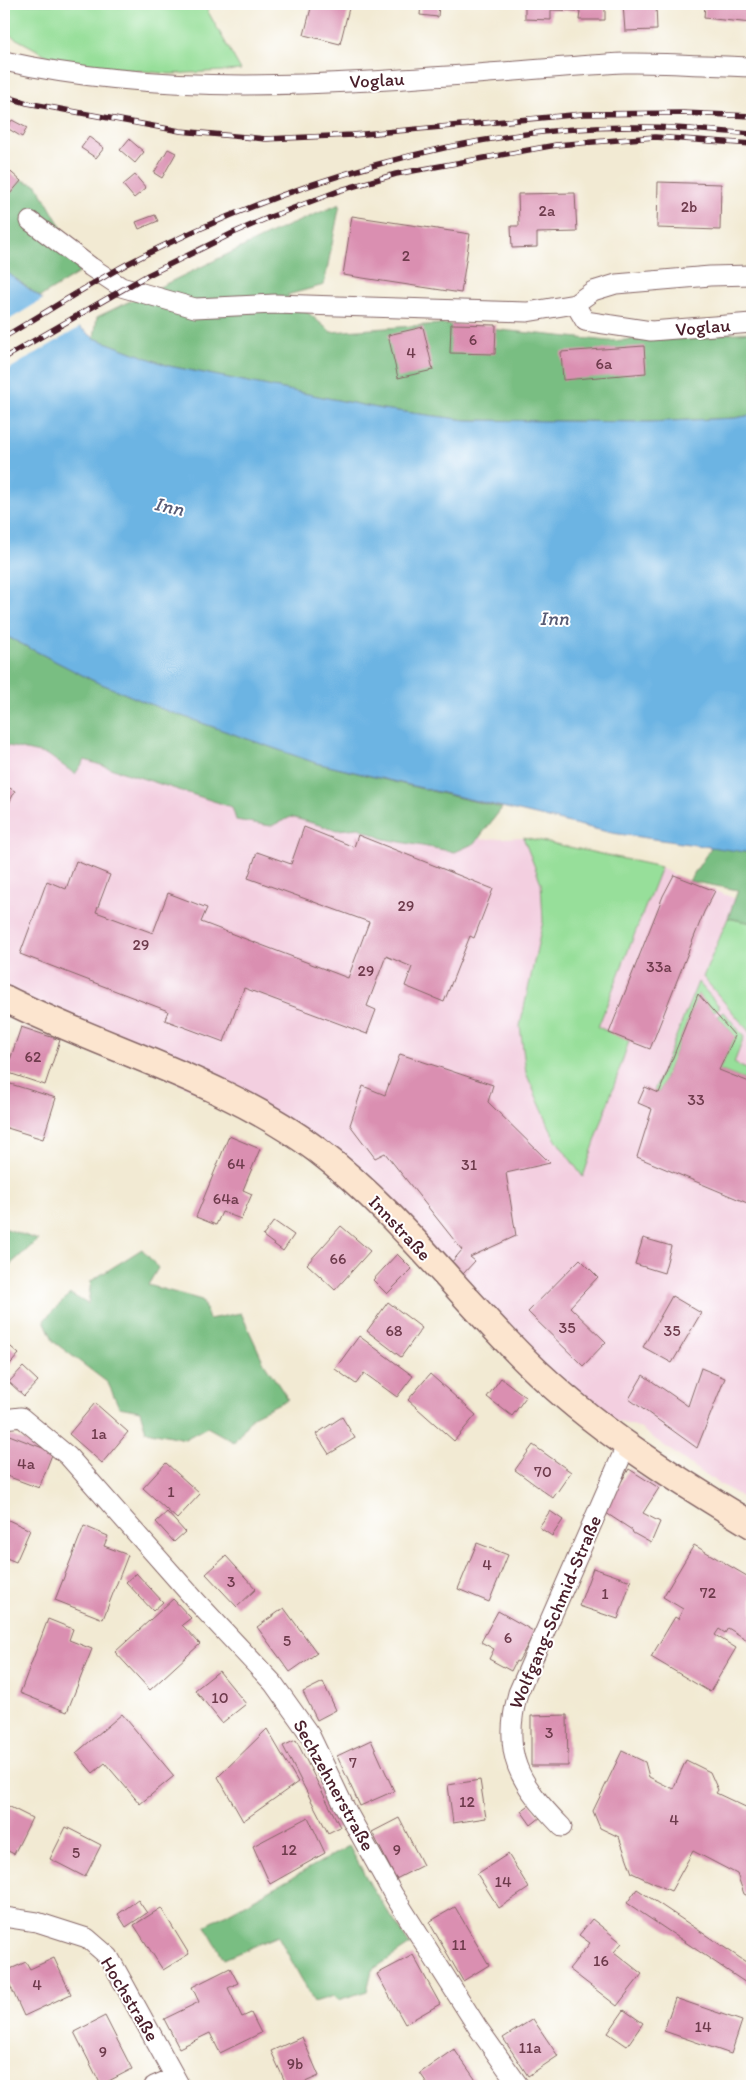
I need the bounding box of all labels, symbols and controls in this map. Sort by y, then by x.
street label: Voglau [349,67,406,93]
house number: 2b [681,197,697,216]
house number: 2a [539,201,556,220]
house number: 2 [402,246,411,265]
street label: Voglau [675,313,732,341]
house number: 6 [469,330,477,349]
house number: 4 [406,343,416,362]
house number: 6a [596,354,613,373]
water label: Inn [152,491,186,521]
water label: Inn [539,606,569,630]
house number: 29 [398,896,414,915]
house number: 29 [133,935,149,954]
house number: 33a [646,957,673,976]
house number: 29 [358,961,374,980]
house number: 62 [25,1047,42,1066]
house number: 33 [687,1090,705,1109]
house number: 64 [227,1154,245,1173]
house number: 31 [461,1155,478,1174]
house number: 64a [213,1189,240,1208]
street label: Innstraße [364,1190,436,1266]
house number: 66 [330,1249,346,1268]
house number: 35 [558,1318,576,1337]
house number: 68 [385,1321,403,1340]
house number: 35 [663,1321,681,1340]
house number: 1a [91,1424,108,1443]
house number: 4a [17,1454,36,1473]
house number: 70 [534,1462,552,1481]
house number: 1 [167,1482,175,1501]
street label: Wolfgang-Schmid-Straße [504,1512,606,1712]
house number: 4 [482,1555,492,1574]
house number: 3 [227,1572,236,1591]
house number: 72 [700,1583,717,1602]
house number: 1 [601,1584,609,1603]
house number: 6 [504,1628,512,1647]
house number: 5 [283,1631,291,1650]
house number: 10 [211,1688,229,1707]
street label: Sechzehnerstraße [288,1715,380,1855]
house number: 3 [545,1723,554,1742]
house number: 7 [349,1753,357,1772]
house number: 12 [459,1792,476,1811]
house number: 4 [669,1810,679,1829]
house number: 12 [281,1840,298,1859]
house number: 9 [393,1840,401,1859]
house number: 5 [72,1843,80,1862]
house number: 14 [494,1872,512,1891]
house number: 11 [452,1935,467,1954]
house number: 16 [593,1951,609,1970]
street label: Hochstraße [96,1953,164,2045]
house number: 4 [32,1975,42,1994]
house number: 14 [694,2017,712,2036]
house number: 11a [518,2038,542,2057]
house number: 9 [99,2042,107,2061]
house number: 9b [287,2054,303,2073]

